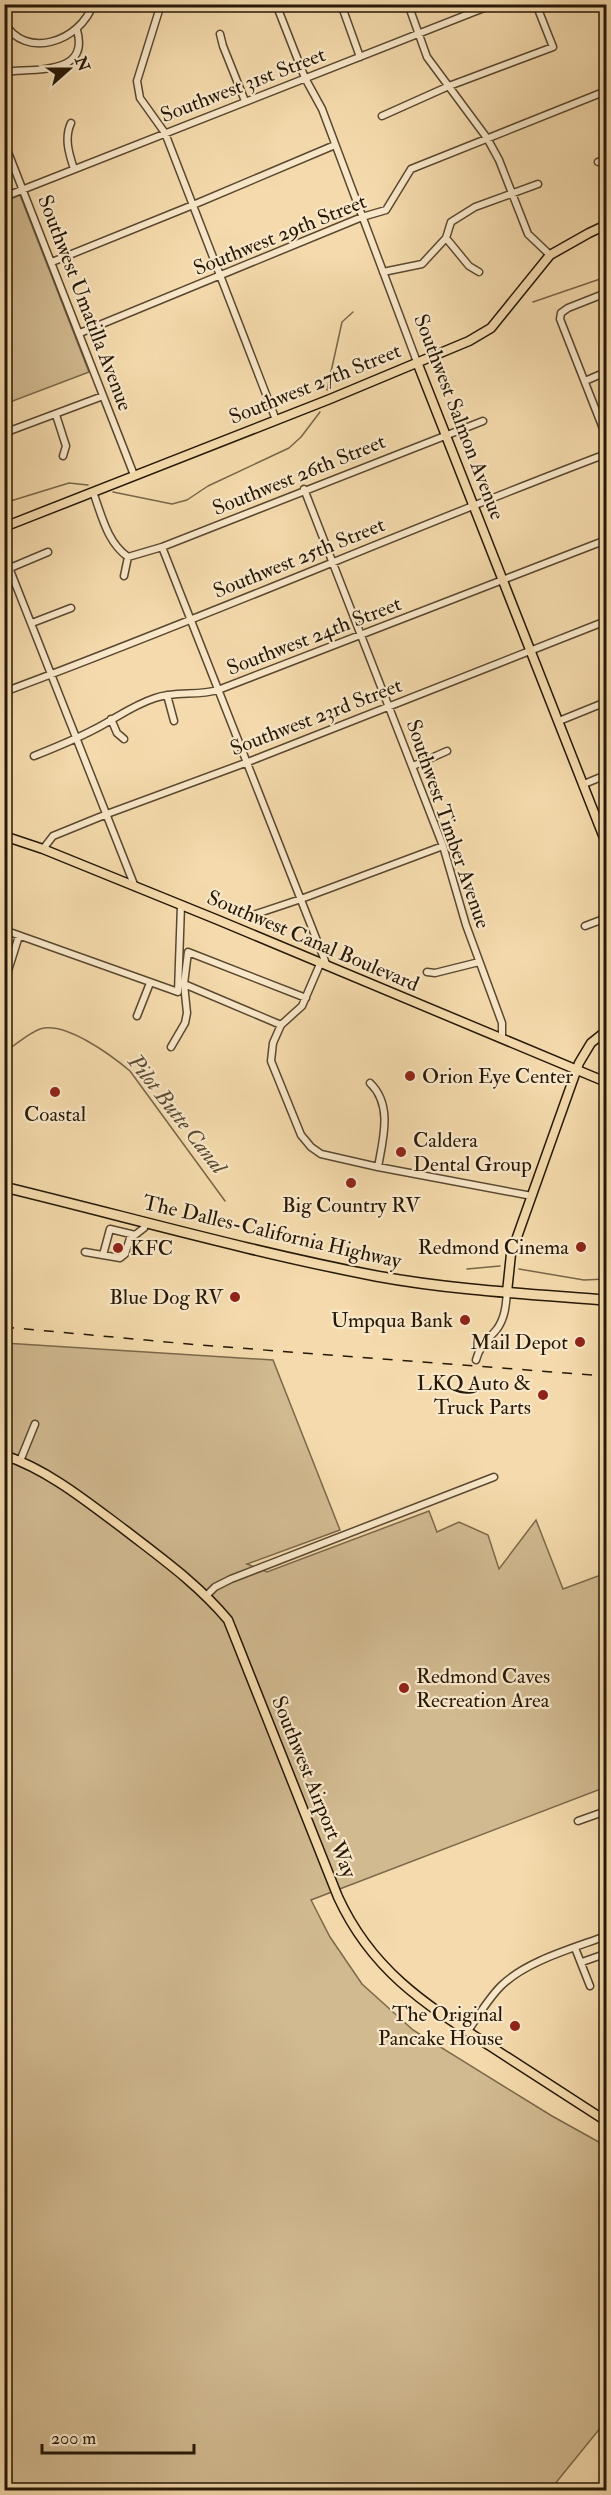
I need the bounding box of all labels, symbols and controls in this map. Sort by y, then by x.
north arrow [39,39,99,99]
street label: Southwest 31st Street [157,41,330,129]
text: N [70,53,94,75]
street label: Southwest 29th Street [189,188,371,282]
street label: Southwest Umatilla Avenue [31,191,139,415]
street label: Southwest Salmon Avenue [407,310,511,524]
street label: Southwest 27th Street [225,337,405,431]
street label: Southwest 26th Street [209,428,390,522]
street label: Southwest 25th Street [209,511,389,605]
street label: Southwest 24th Street [223,590,405,682]
street label: Southwest 23rd Street [226,672,406,762]
street label: Southwest Timber Avenue [400,716,497,932]
street label: Southwest Canal Boulevard [203,884,424,998]
water label: Pilot Butte Canal [121,1048,234,1181]
place label: Orion Eye Center [422,1063,573,1090]
marker: Orion Eye Center [403,1069,417,1083]
marker: Coastal [48,1085,62,1099]
place label: Coastal [24,1101,87,1128]
place label: Caldera Dental Group [413,1127,532,1178]
marker: Caldera Dental Group [394,1145,408,1159]
marker: Big Country RV [344,1176,358,1190]
street label: The Dalles-California Highway [140,1189,405,1275]
place label: Big Country RV [282,1192,421,1219]
place label: Redmond Cinema [418,1234,569,1261]
place label: KFC [130,1235,173,1262]
marker: Redmond Cinema [574,1240,588,1254]
marker: KFC [111,1241,125,1255]
place label: Blue Dog RV [109,1284,224,1311]
marker: Blue Dog RV [228,1290,242,1304]
place label: Umpqua Bank [331,1307,453,1334]
marker: Umpqua Bank [458,1313,472,1327]
place label: Mail Depot [470,1329,568,1356]
marker: Mail Depot [573,1335,587,1349]
place label: LKQ Auto & Truck Parts [417,1370,531,1421]
marker: LKQ Auto & Truck Parts [536,1388,550,1402]
place label: Redmond Caves Recreation Area [416,1663,550,1714]
marker: Redmond Caves Recreation Area [397,1681,411,1695]
street label: Southwest Airport Way [265,1692,363,1883]
place label: The Original Pancake House [378,2001,504,2052]
marker: The Original Pancake House [508,2019,522,2033]
scale bar [42,2417,194,2455]
text: 200 m [51,2427,96,2450]

